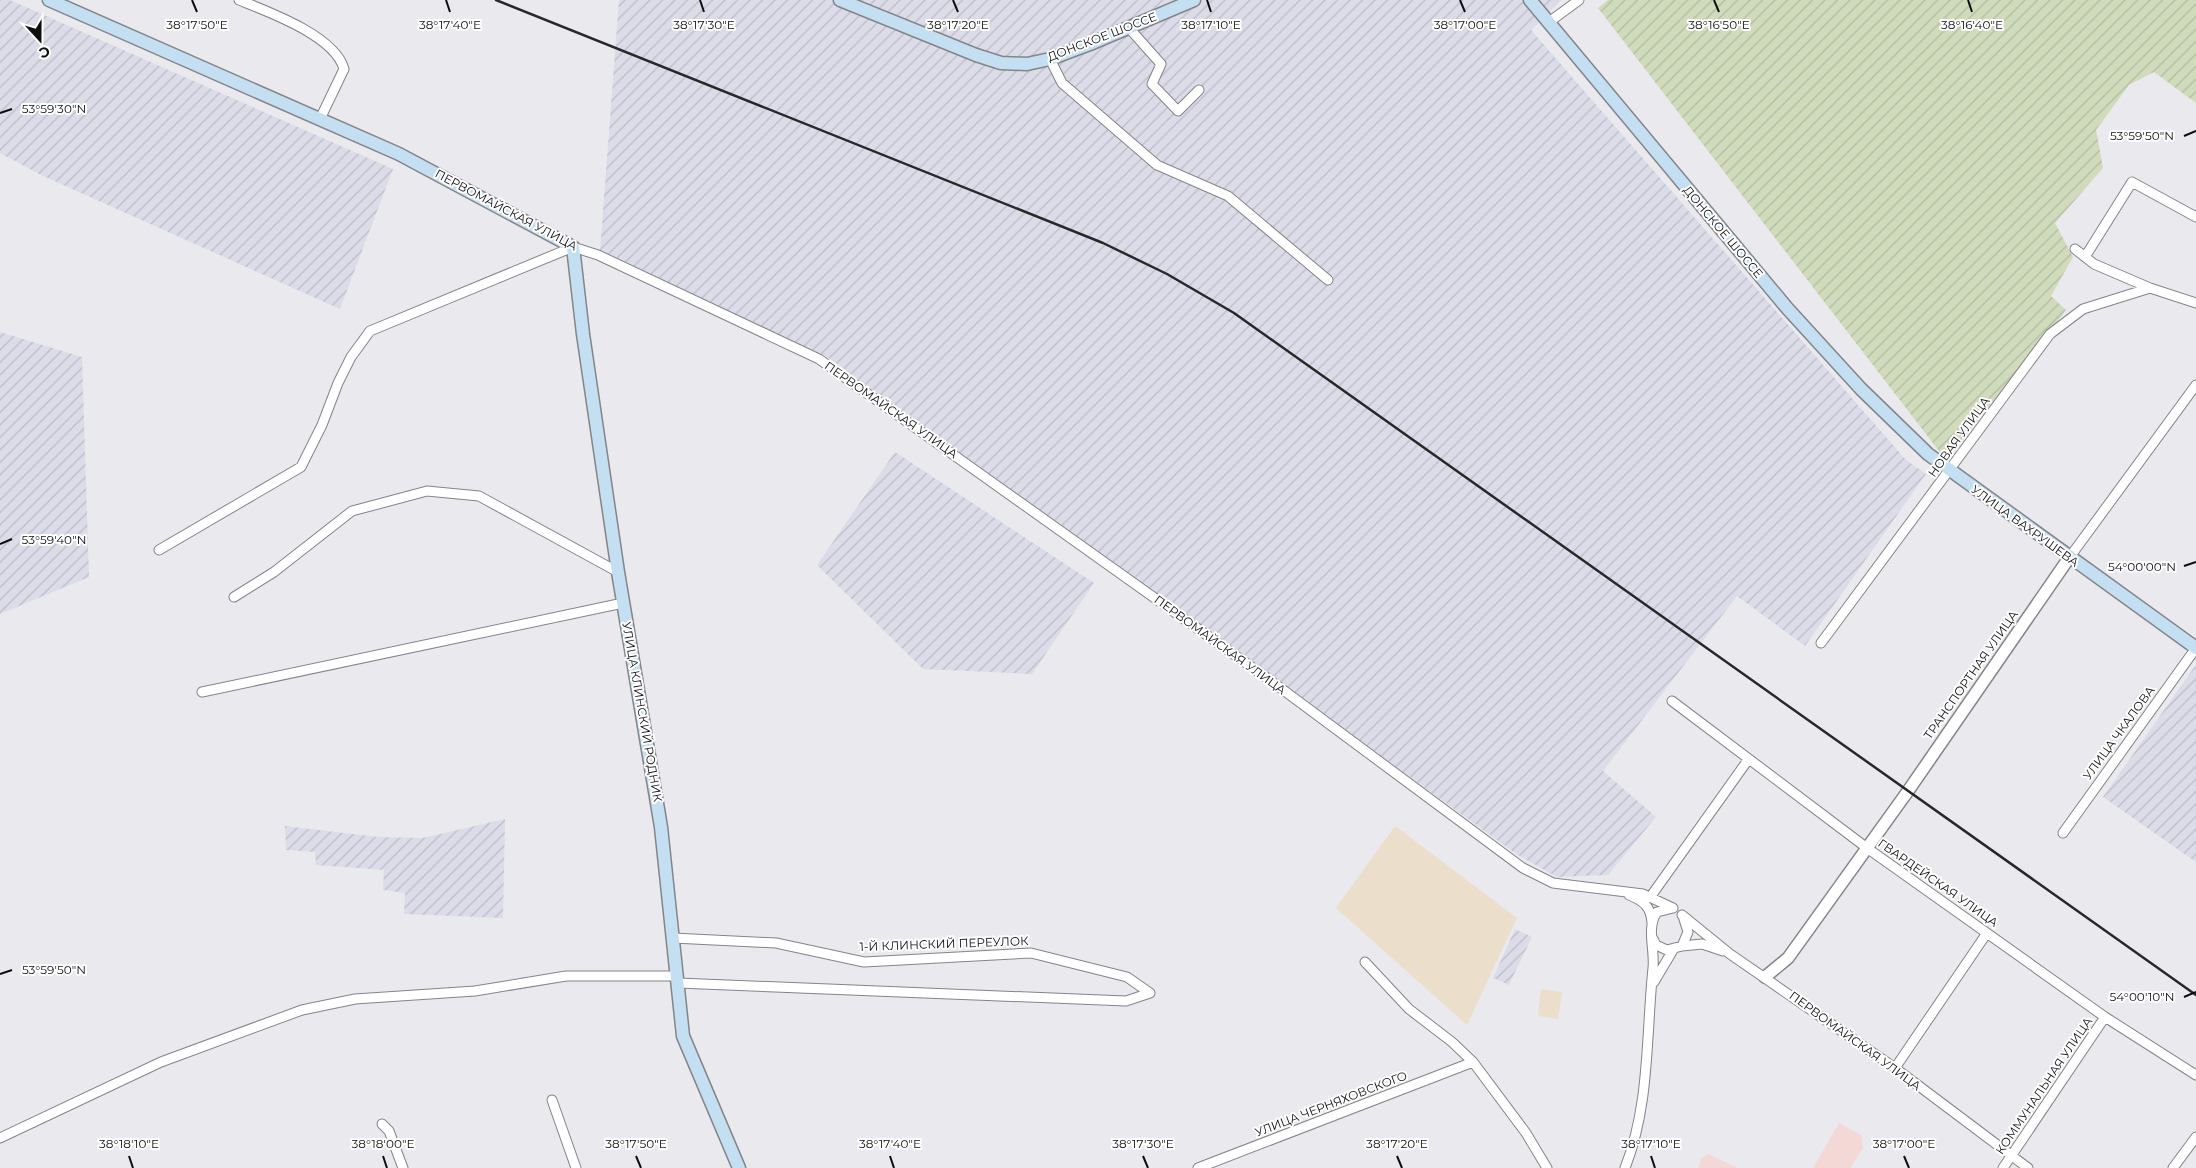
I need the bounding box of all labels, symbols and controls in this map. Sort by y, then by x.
street label: ДОНСКОЕ ШОССЕ [1045,9,1159,64]
north arrow [15,15,65,65]
text: 38°17'50"E [166,17,228,32]
text: 38°17'40"E [419,17,481,32]
text: 38°17'30"E [673,17,735,32]
text: 38°17'20"E [927,17,989,32]
text: 38°17'10"E [1181,17,1241,32]
text: 38°17'00"E [1434,17,1496,32]
text: 38°16'50"E [1688,17,1750,32]
text: 38°16'40"E [1941,17,2003,32]
text: С [37,42,53,62]
text: 53°59'30"N [22,101,86,116]
text: 53°59'50"N [2110,128,2174,143]
street label: ПЕРВОМАЙСКАЯ УЛИЦА [433,166,580,254]
street label: ДОНСКОЕ ШОССЕ [1680,183,1766,281]
street label: ПЕРВОМАЙСКАЯ УЛИЦА [822,358,961,461]
street label: НОВАЯ УЛИЦА [1924,394,1993,480]
street label: УЛИЦА ВАХРУШЕВА [1969,482,2082,570]
text: 53°59'40"N [22,532,86,547]
text: 54°00'00"N [2108,559,2176,574]
street label: ПЕРВОМАЙСКАЯ УЛИЦА [1152,592,1289,697]
street label: ТРАНСПОРТНАЯ УЛИЦА [1920,607,2021,742]
street label: УЛИЦА КЛИНСКИЙ РОДНИК [619,621,666,804]
street label: УЛИЦА ЧКАЛОВА [2080,683,2158,783]
street label: ГВАРДЕЙСКАЯ УЛИЦА [1875,835,2001,930]
street label: 1-Й КЛИНСКИЙ ПЕРЕУЛОК [859,933,1029,954]
text: 53°59'50"N [22,962,86,977]
street label: ПЕРВОМАЙСКАЯ УЛИЦА [1787,988,1924,1093]
text: 54°00'10"N [2110,989,2175,1004]
street label: КОММУНАЛЬНАЯ УЛИЦА [1992,1014,2095,1157]
street label: УЛИЦА ЧЕРНЯХОВСКОГО [1253,1068,1409,1140]
text: 38°18'10"E [99,1136,159,1151]
text: 38°18'00"E [352,1136,414,1151]
text: 38°17'50"E [605,1136,667,1151]
text: 38°17'40"E [859,1136,921,1151]
text: 38°17'30"E [1112,1136,1174,1151]
text: 38°17'20"E [1366,1136,1428,1151]
text: 38°17'10"E [1621,1136,1681,1151]
text: 38°17'00"E [1873,1136,1935,1151]

